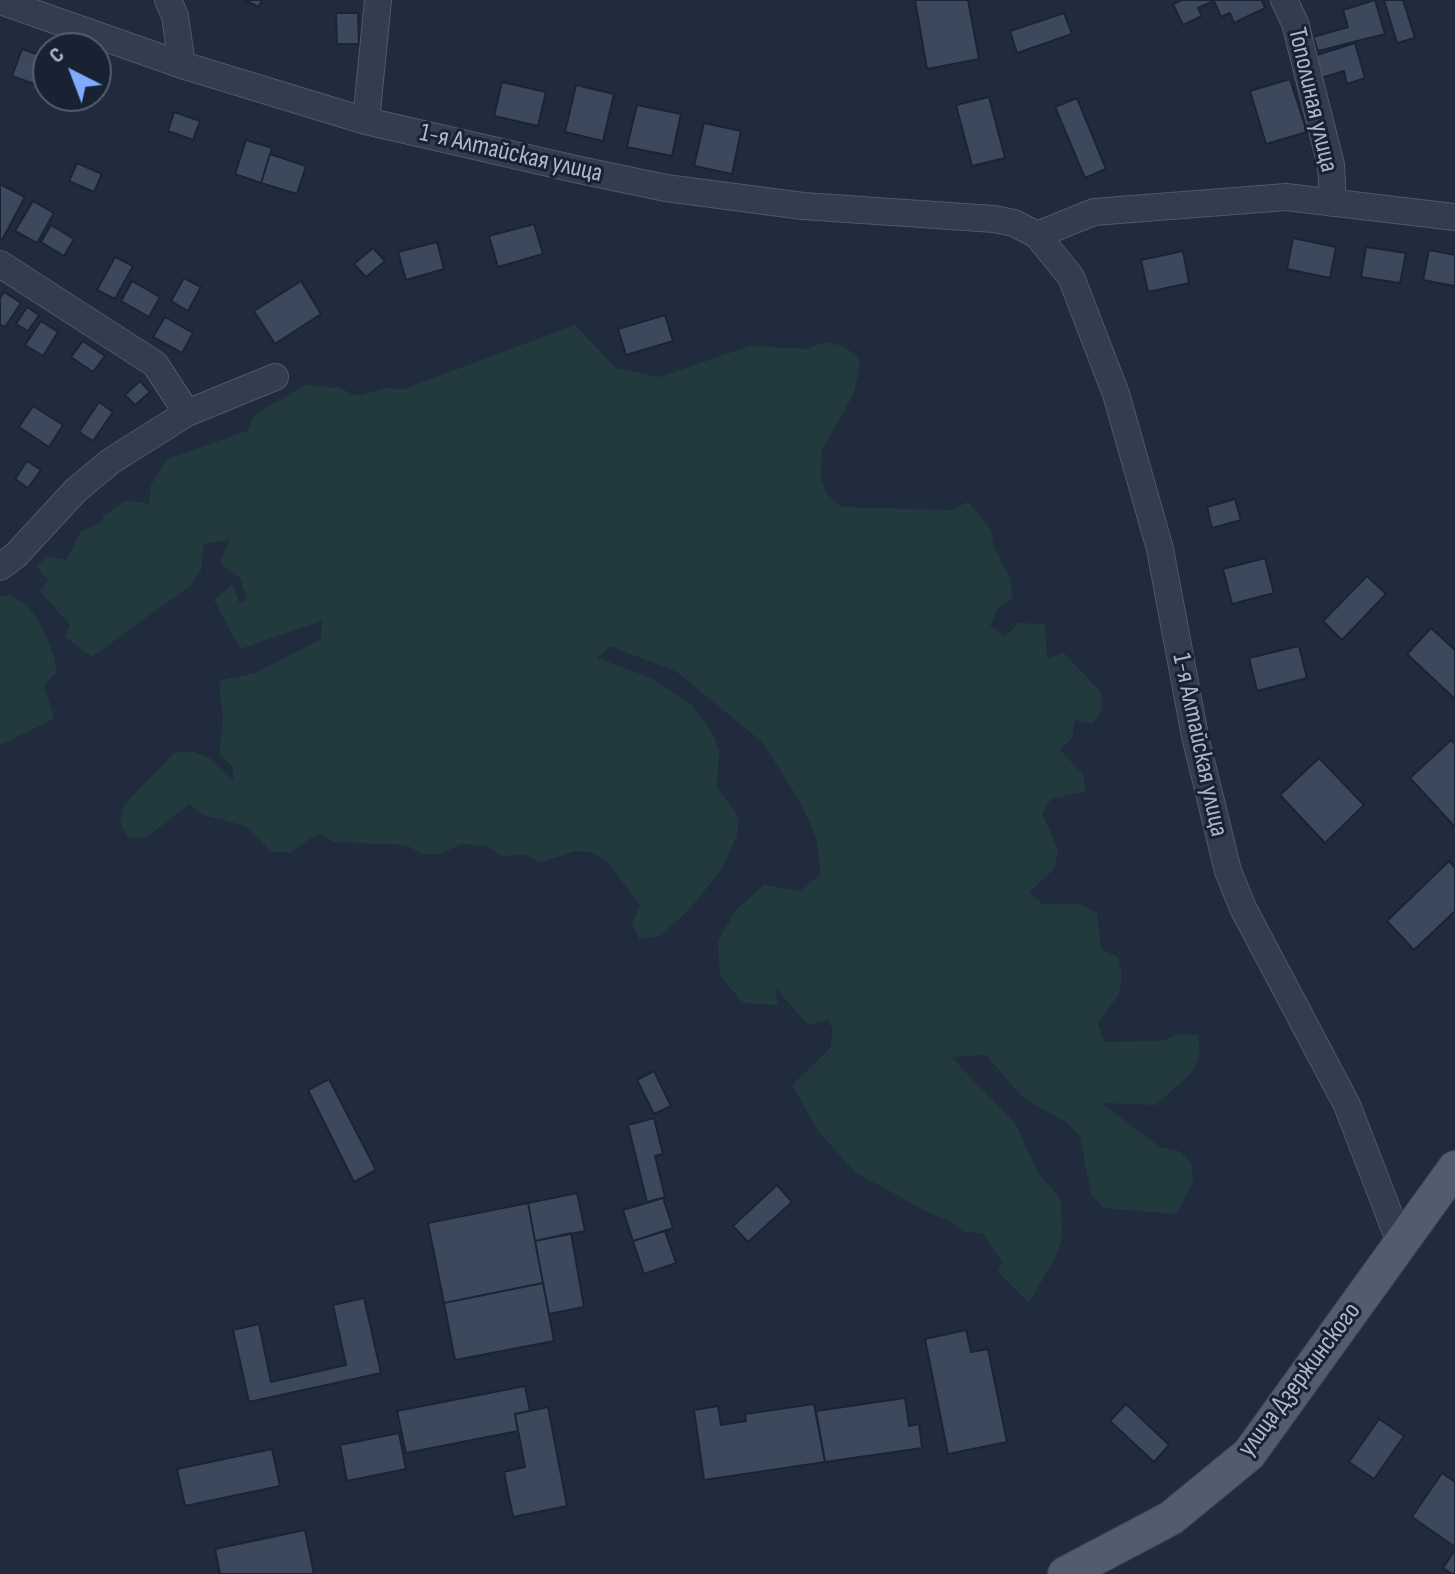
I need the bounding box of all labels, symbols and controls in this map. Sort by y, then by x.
street label: Тополиная улица [1280,25,1344,175]
north arrow [32,32,112,112]
text: С [44,41,70,69]
street label: 1-я Алтайская улица [417,118,605,190]
street label: 1-я Алтайская улица [1164,651,1234,839]
street label: улица Дзержинского [1232,1297,1368,1463]

